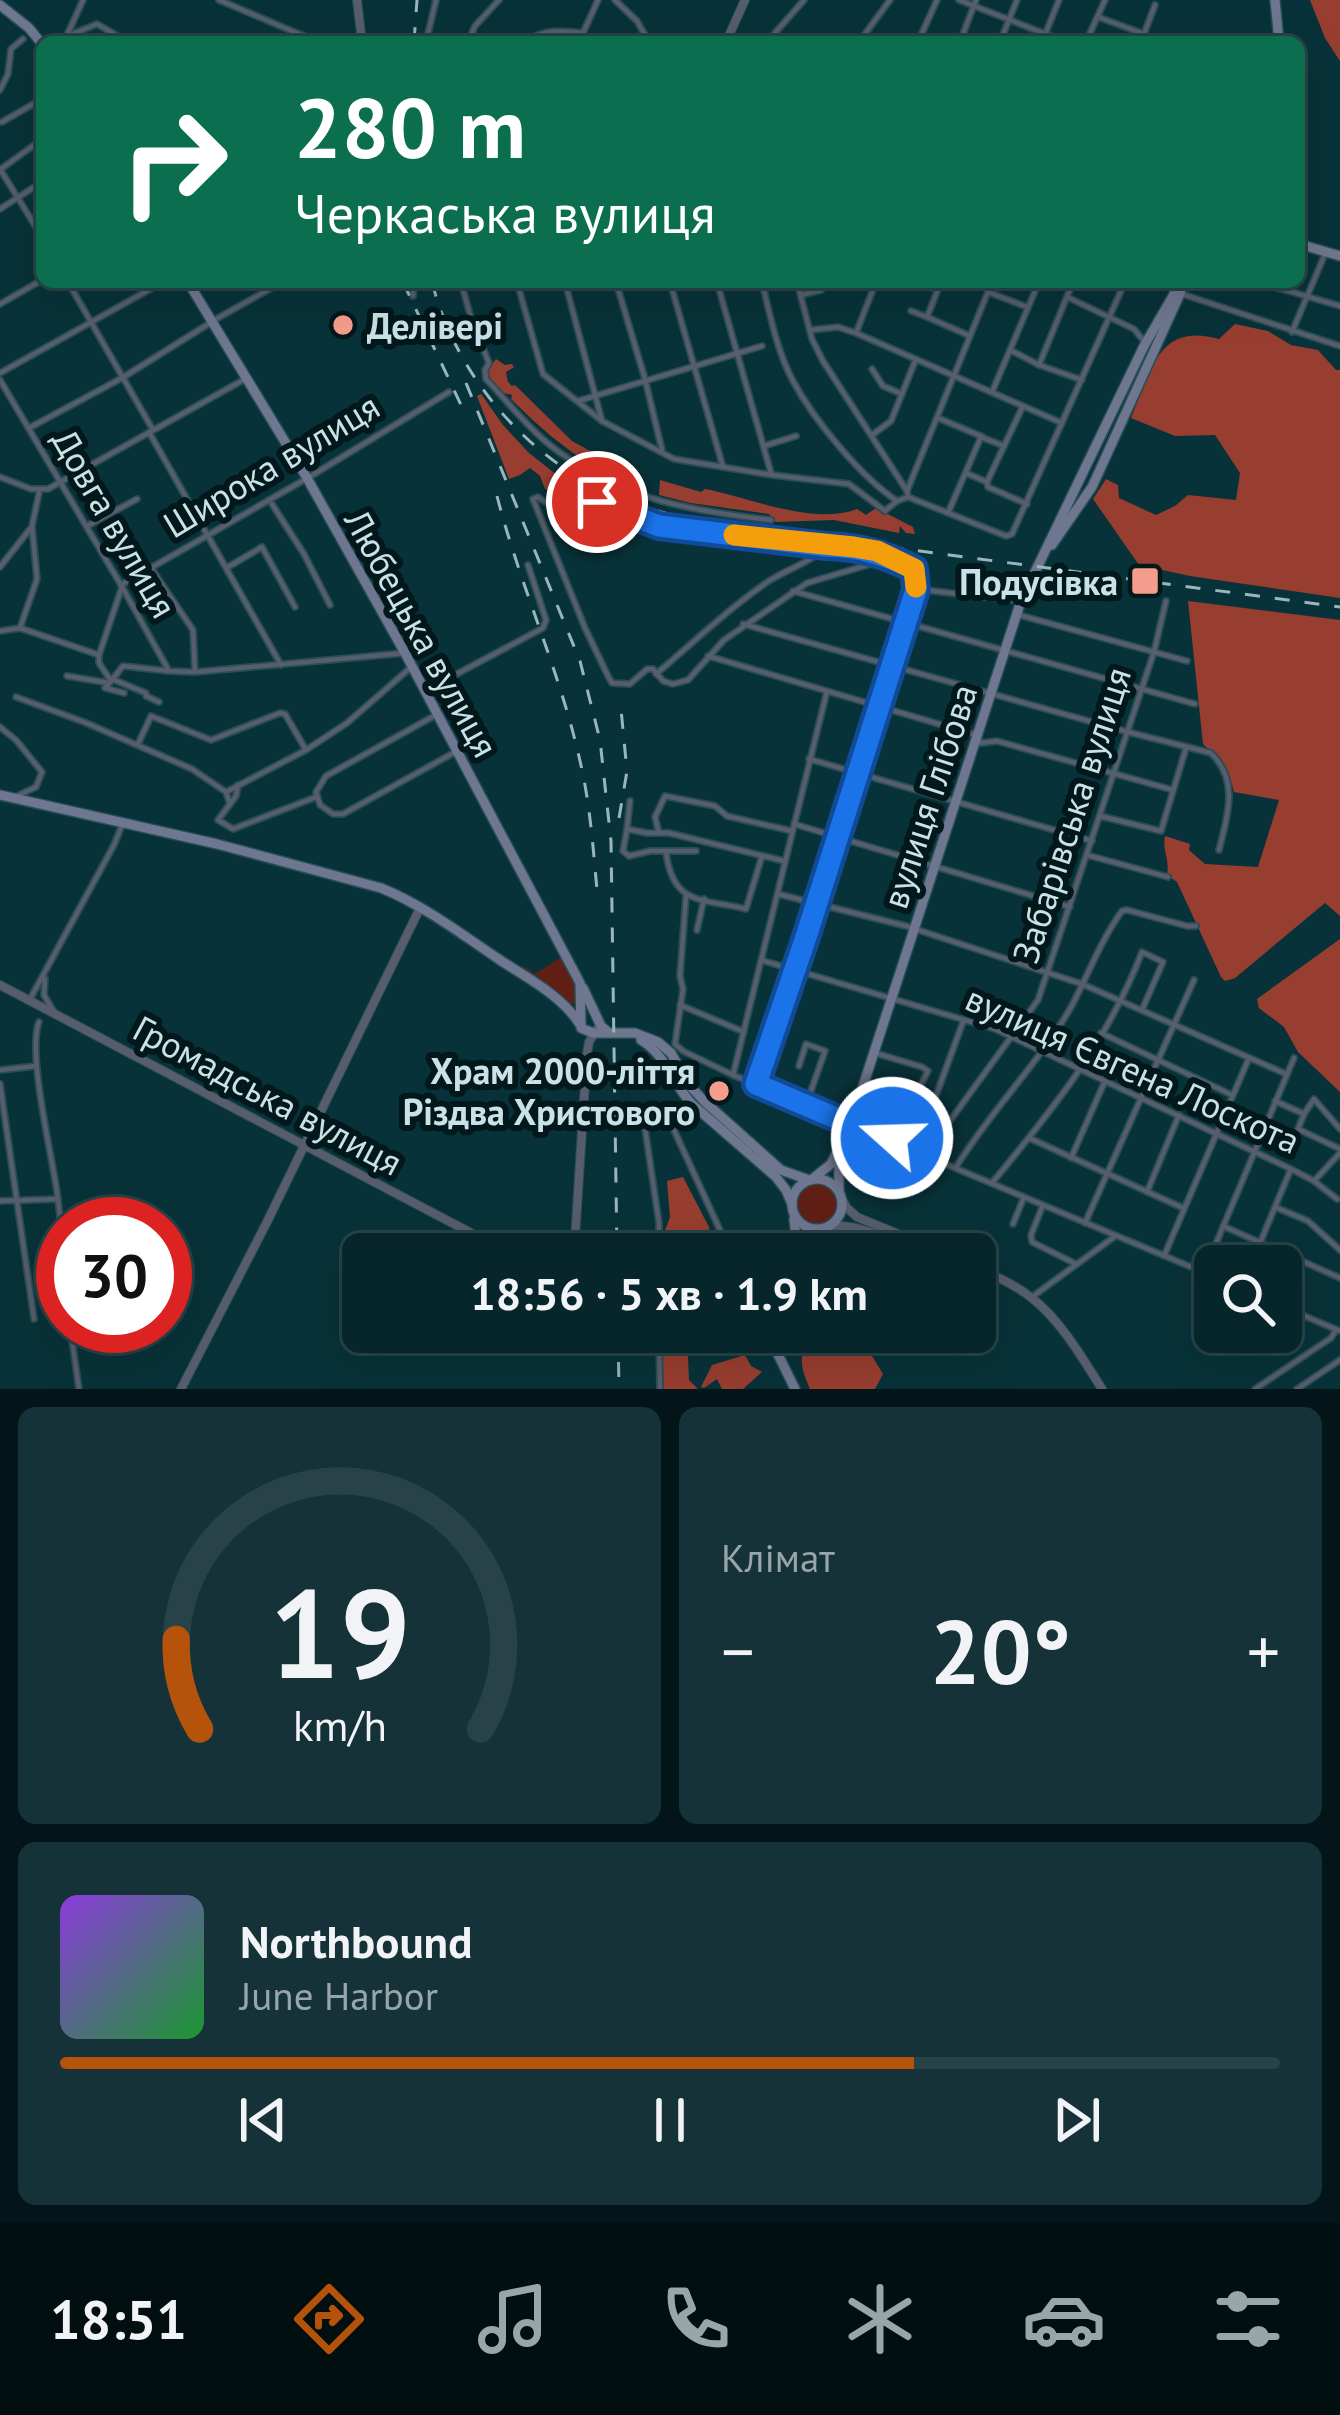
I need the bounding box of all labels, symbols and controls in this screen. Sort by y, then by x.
text: 280 m [294,72,526,181]
icon: right [96,84,252,240]
text: Черкаська вулиця [294,178,716,248]
place label: Делівері [367,302,503,349]
marker: Делівері [330,312,356,338]
street label: Широка вулиця [155,382,387,548]
street label: Довга вулиця [42,420,188,626]
pin [546,451,648,553]
icon: arrive [564,469,630,535]
street label: Любецька вулиця [334,500,509,765]
place label: Подусівка [959,558,1118,605]
marker: Подусівка [1129,565,1161,597]
street label: Забарівська вулиця [1001,661,1141,969]
street label: вулиця Глібова [871,678,987,914]
street label: вулиця Євгена Лоскота [959,974,1307,1164]
street label: Громадська вулиця [126,1004,410,1186]
place label: Храм 2000-ліття Різдва Христового [403,1047,695,1135]
position arrow [829,1075,955,1201]
marker: Храм 2000-ліття Різдва Христового [706,1078,732,1104]
speed limit sign: 30 [36,1197,192,1353]
map controls [1194,1245,1302,1353]
button: search [1194,1245,1302,1353]
text: 18:56 · 5 хв · 1.9 km [470,1264,868,1322]
text: Клімат [721,1532,835,1583]
text: 19 [269,1551,410,1712]
text: 20° [930,1592,1071,1709]
text: − [721,1608,754,1693]
text: + [1247,1608,1280,1693]
text: km/h [292,1696,387,1752]
text: Northbound [240,1912,472,1970]
text: June Harbor [240,1970,438,2021]
icon: previous [230,2087,296,2153]
icon: pause [637,2087,703,2153]
icon: next [1044,2087,1110,2153]
icon: directions [287,2277,371,2361]
icon: music [471,2277,555,2361]
icon: phone [654,2277,738,2361]
icon: climate [838,2277,922,2361]
icon: car [1022,2277,1106,2361]
icon: filters [1206,2277,1290,2361]
text: 18:51 [50,2284,187,2354]

